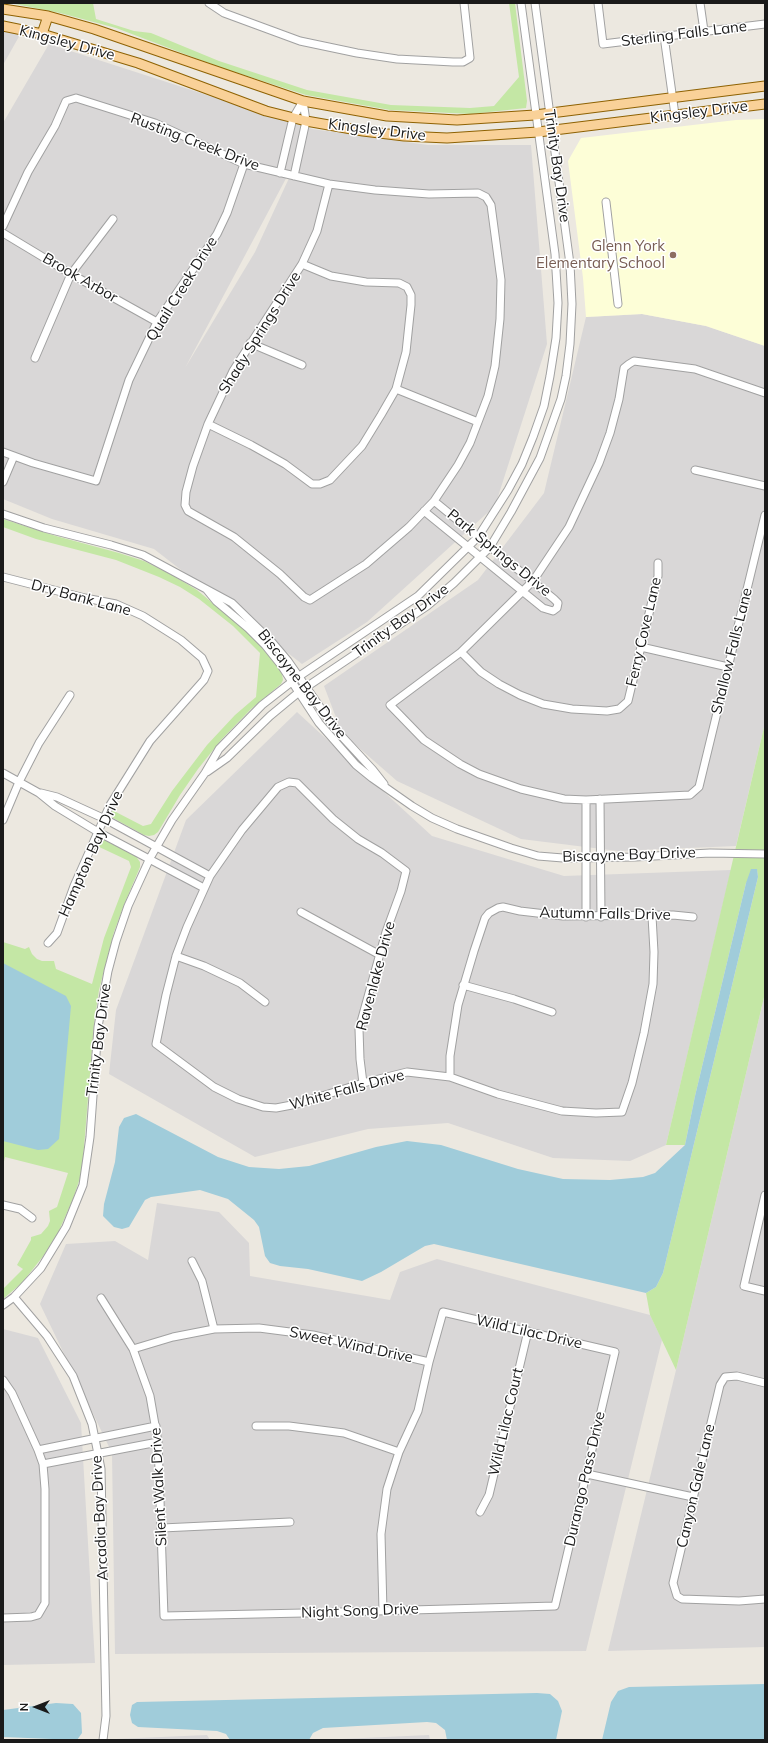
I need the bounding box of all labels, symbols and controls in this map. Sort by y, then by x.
street label: Sterling Falls Lane [620,17,748,51]
street label: Kingsley Drive [17,22,117,64]
street label: Kingsley Drive [649,97,749,127]
street label: Trinity Bay Drive [540,108,574,224]
street label: Rusting Creek Drive [128,109,262,175]
street label: Kingsley Drive [327,115,427,145]
street label: Quail Creek Drive [143,233,221,345]
place label: Glenn York Elementary School [536,237,665,272]
street label: Brook Arbor [39,249,121,307]
marker: Glenn York Elementary School [668,250,678,260]
street label: Shady Springs Drive [215,269,305,397]
street label: Park Springs Drive [443,506,555,600]
street label: Dry Bank Lane [29,576,133,620]
street label: Ferry Cove Lane [623,576,665,688]
street label: Trinity Bay Drive [350,580,452,662]
street label: Shallow Falls Lane [708,586,756,716]
street label: Biscayne Bay Drive [254,626,350,742]
street label: Hampton Bay Drive [55,788,127,920]
street label: Biscayne Bay Drive [562,844,696,866]
street label: Autumn Falls Drive [539,904,671,924]
street label: Ravenlake Drive [353,919,399,1033]
street label: Trinity Bay Drive [83,982,115,1098]
street label: White Falls Drive [288,1066,406,1114]
street label: Wild Lilac Drive [474,1311,584,1353]
street label: Sweet Wind Drive [288,1323,414,1367]
street label: Wild Lilac Court [485,1366,527,1478]
street label: Durango Pass Drive [561,1410,609,1548]
street label: Canyon Gale Lane [673,1422,719,1550]
street label: Silent Walk Drive [147,1427,171,1547]
street label: Arcadia Bay Drive [88,1455,112,1581]
street label: Night Song Drive [301,1600,419,1622]
north arrow [16,1687,56,1727]
text: N [17,1703,31,1711]

